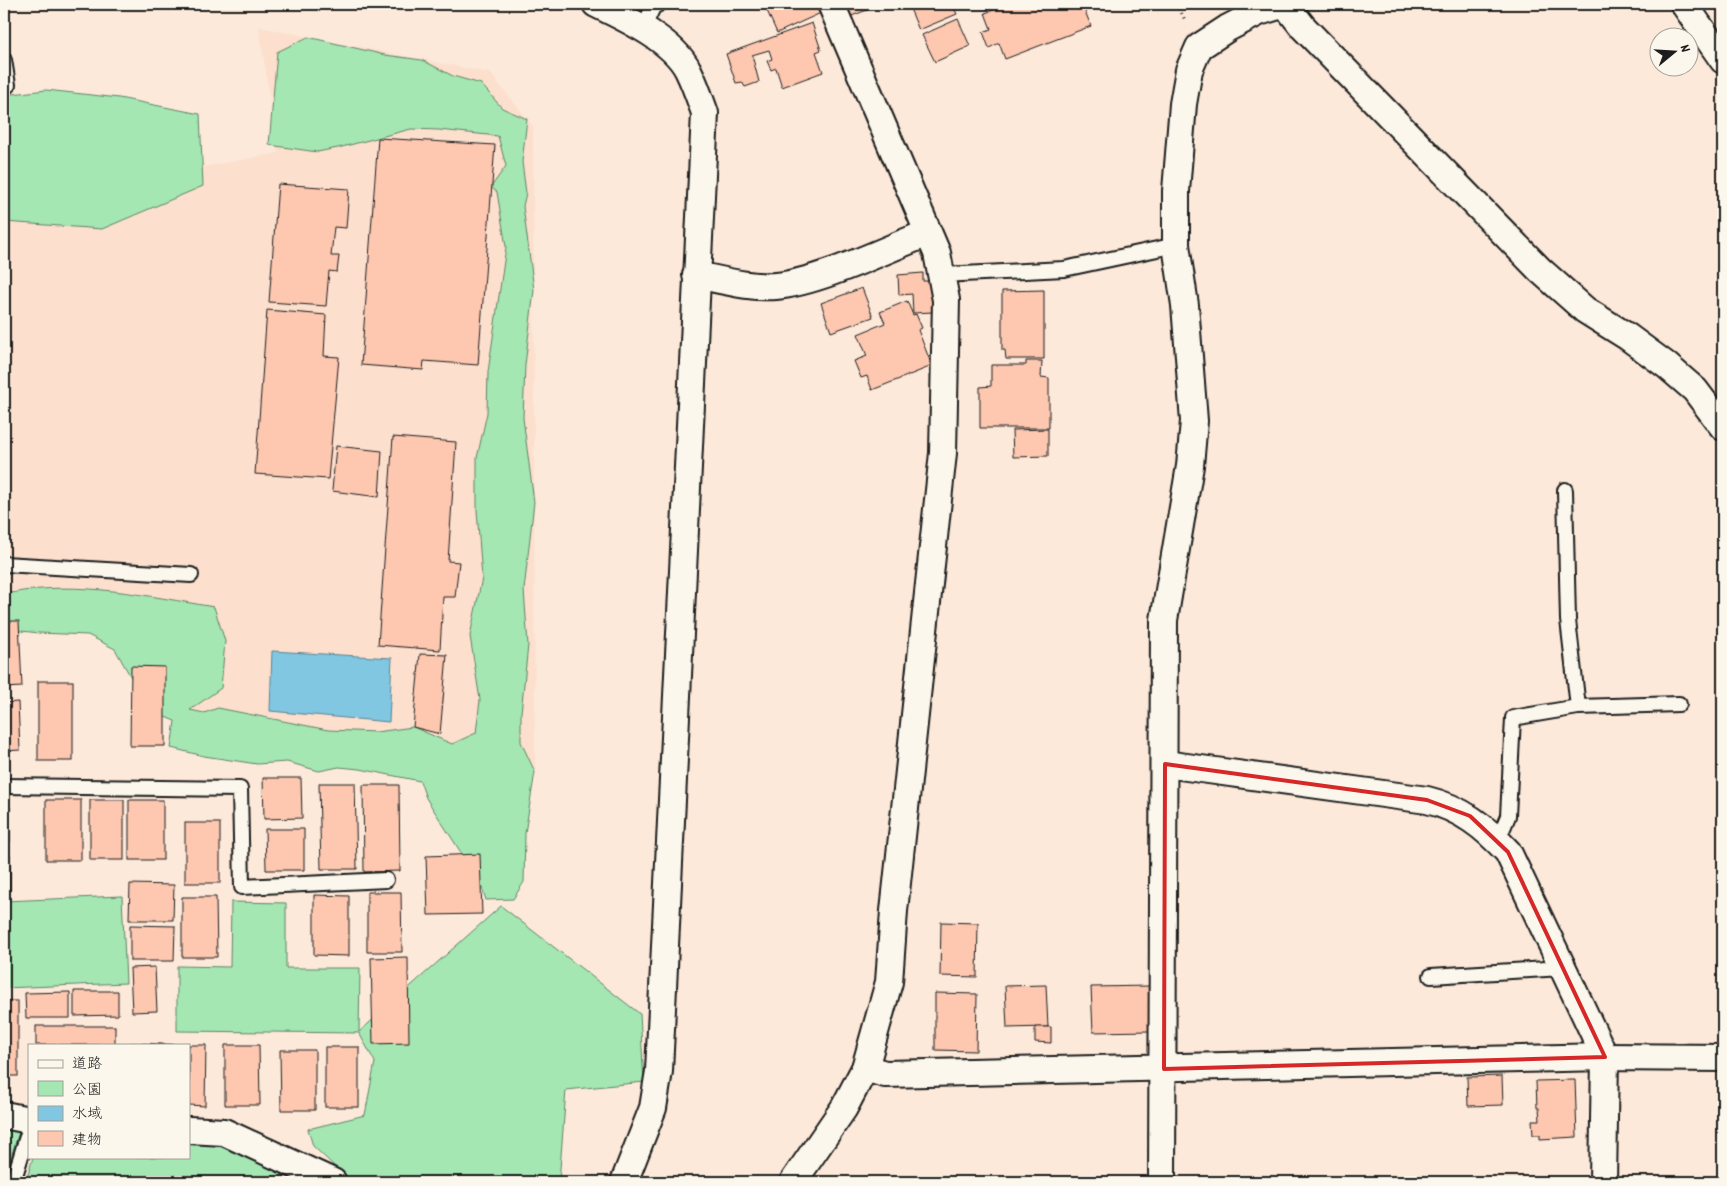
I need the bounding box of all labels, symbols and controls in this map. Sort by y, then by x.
north arrow [1650,28,1700,78]
text: N [1674,42,1695,55]
legend [28,1044,190,1158]
text: 道路 [72,1054,102,1076]
text: 公園 [72,1080,102,1102]
text: 水域 [72,1104,102,1126]
text: 建物 [72,1130,102,1152]

